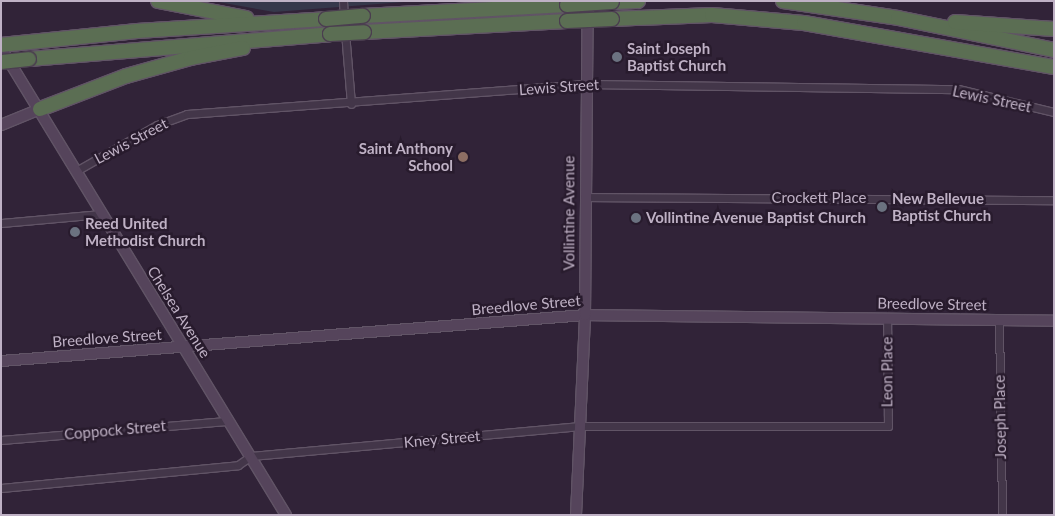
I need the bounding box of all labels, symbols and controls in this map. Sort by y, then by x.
place label: Saint Joseph Baptist Church [627,39,726,74]
marker: Saint Joseph Baptist Church [611,51,623,63]
street label: Lewis Street [518,75,600,99]
street label: Lewis Street [951,82,1033,116]
street label: Lewis Street [91,114,171,168]
place label: Saint Anthony School [358,139,453,174]
marker: Saint Anthony School [457,151,469,163]
street label: Vollintine Avenue [560,155,578,271]
street label: Crockett Place [772,189,866,207]
place label: New Bellevue Baptist Church [892,189,991,224]
marker: New Bellevue Baptist Church [876,201,888,213]
place label: Vollintine Avenue Baptist Church [646,209,866,227]
marker: Vollintine Avenue Baptist Church [630,212,642,224]
place label: Reed United Methodist Church [85,214,206,249]
marker: Reed United Methodist Church [69,226,81,238]
street label: Chelsea Avenue [143,263,215,361]
street label: Breedlove Street [471,291,581,319]
street label: Breedlove Street [877,294,987,314]
street label: Breedlove Street [52,325,162,351]
street label: Leon Place [878,337,896,407]
street label: Joseph Place [990,375,1010,459]
street label: Coppock Street [64,417,166,443]
street label: Kney Street [403,427,481,451]

